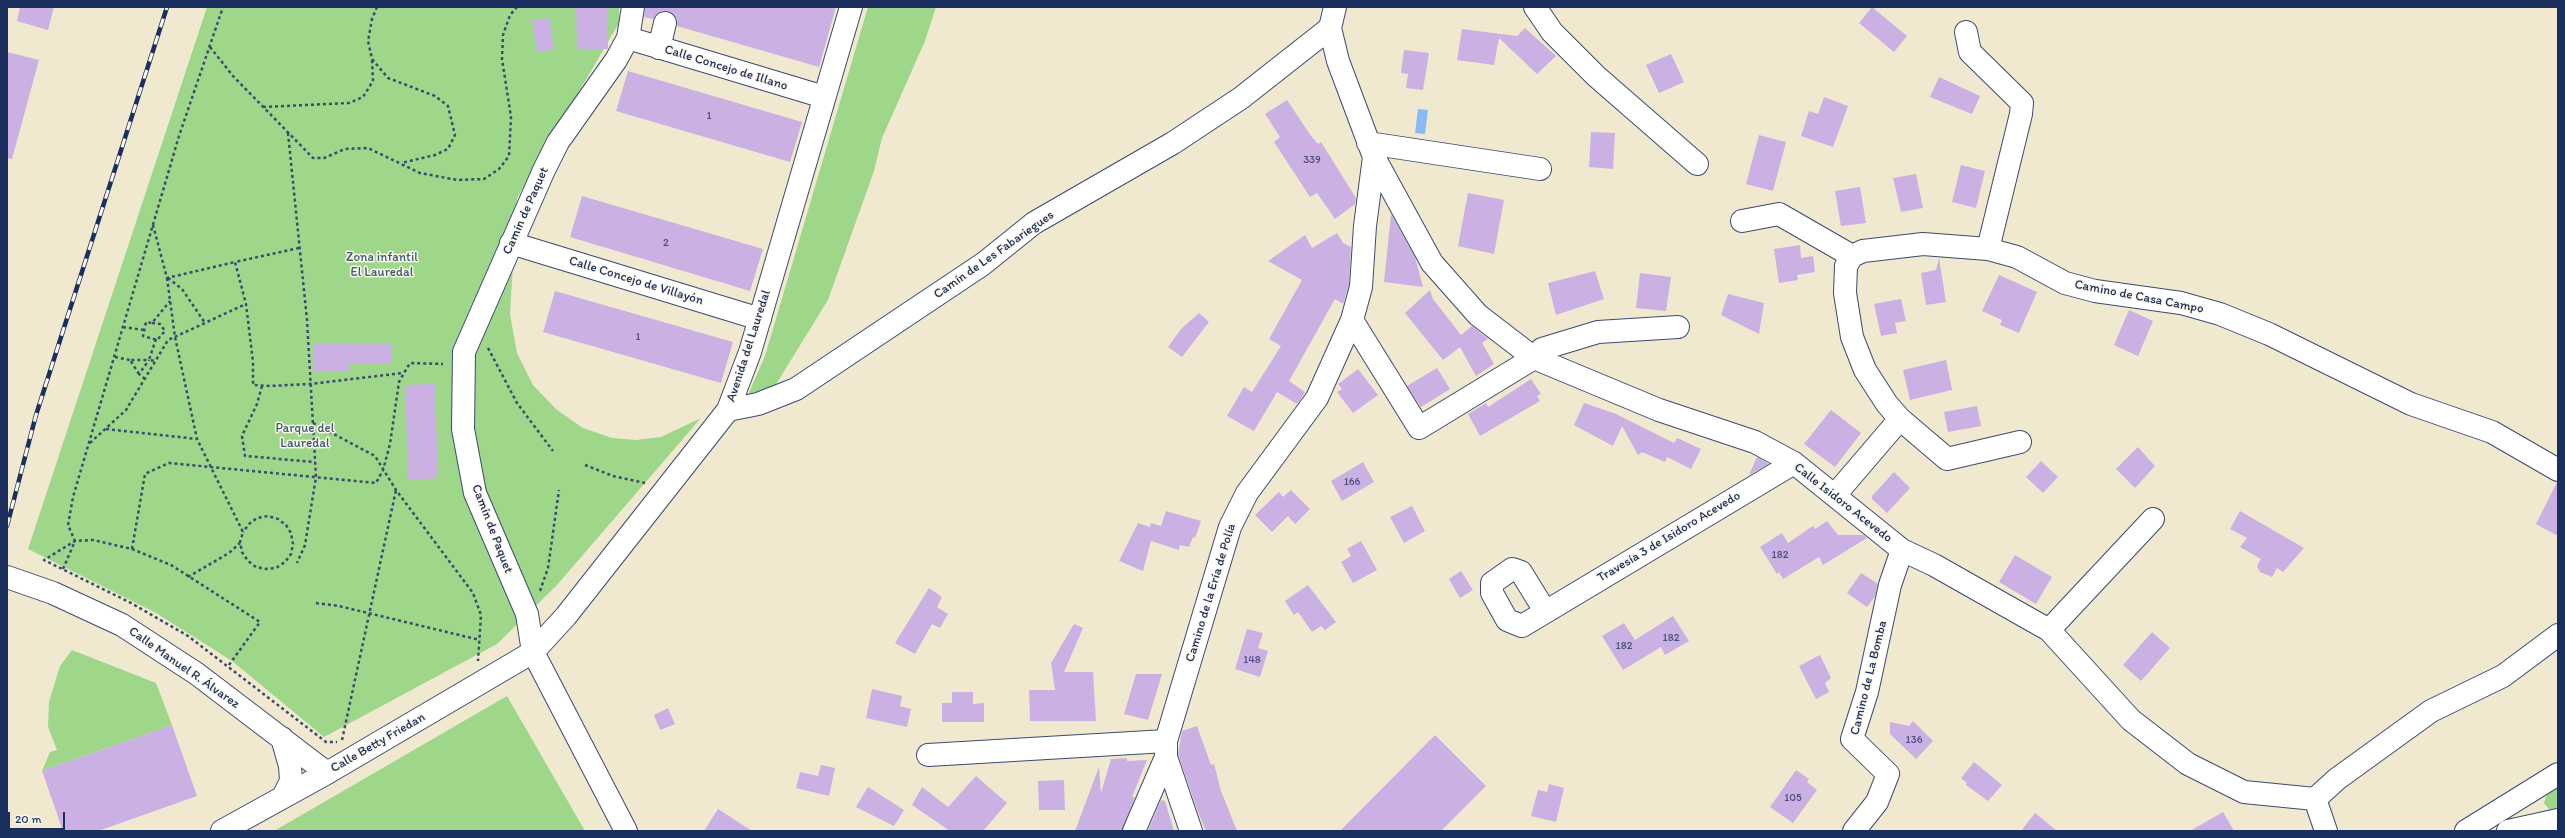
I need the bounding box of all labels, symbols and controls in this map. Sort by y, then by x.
street label: Calle Concejo de Illano [663,42,789,94]
house number: 1 [706,109,712,123]
house number: 339 [1303,153,1321,167]
street label: Camín de Paquet [500,165,552,257]
street label: Camín de Les Fabariegues [931,208,1057,302]
house number: 2 [663,236,669,250]
park label: Zona infantil El Lauredal [346,250,418,281]
street label: Calle Concejo de Villayón [567,253,705,309]
street label: Camino de Casa Campo [2073,277,2205,317]
street label: Avenida del Lauredal [724,288,774,404]
house number: 1 [635,330,641,344]
park label: Parque del Lauredal [276,421,334,452]
street label: Calle Isidoro Acevedo [1791,460,1895,546]
house number: 166 [1344,475,1360,489]
street label: Camín de Paquet [468,482,516,576]
street label: Travesía 3 de Isidoro Acevedo [1595,488,1743,586]
street label: Camino de la Ería de Polía [1182,522,1240,664]
house number: 182 [1772,548,1788,562]
street label: Camino de La Bomba [1847,619,1891,737]
street label: Calle Manuel R. Álvarez [125,624,243,712]
house number: 182 [1663,631,1679,645]
house number: 182 [1616,639,1632,653]
house number: 148 [1243,653,1261,667]
street label: Calle Betty Friedan [328,710,428,776]
house number: 136 [1906,733,1922,747]
house number: 105 [1784,791,1802,805]
scale bar [10,804,67,830]
text: 20 m [15,812,42,826]

